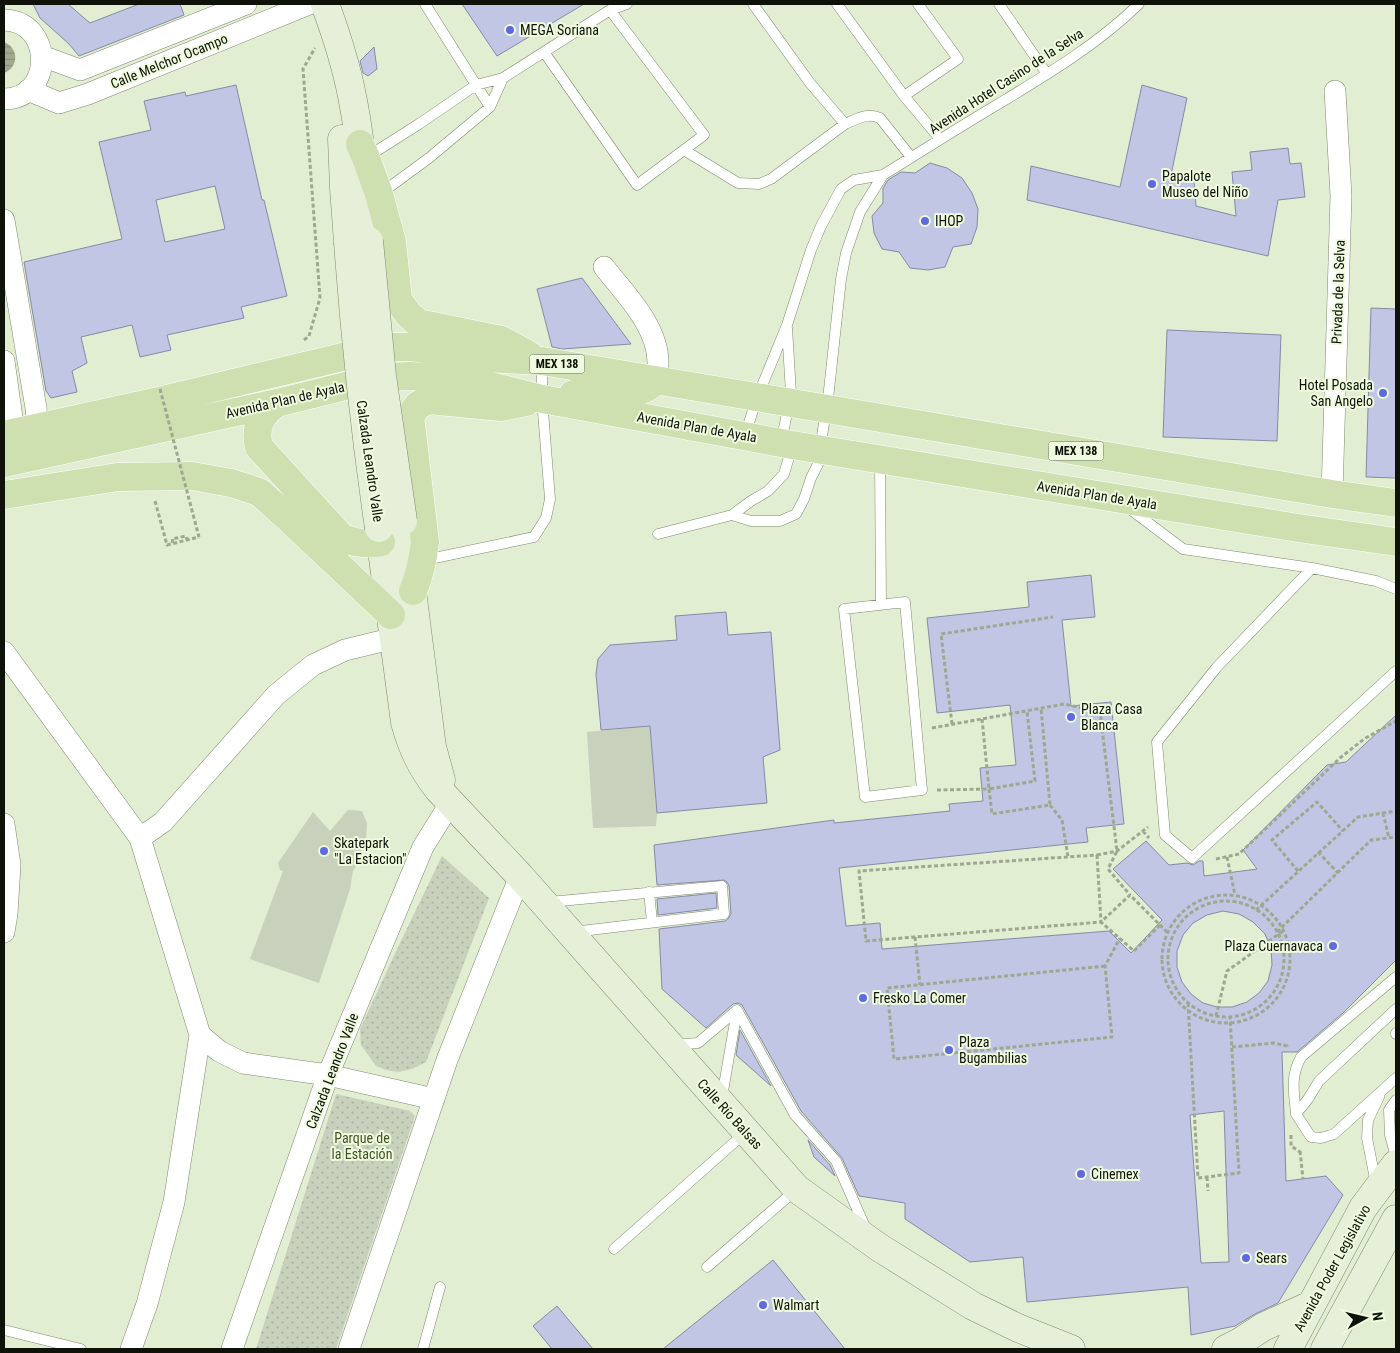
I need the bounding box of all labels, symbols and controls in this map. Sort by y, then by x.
place label: MEGA Soriana [520,22,599,38]
marker: MEGA Soriana [504,24,516,36]
street label: Avenida Hotel Casino de la Selva [926,25,1086,137]
street label: Calle Melchor Ocampo [108,30,230,92]
place label: Papalote Museo del Niño [1162,168,1248,200]
marker: Papalote Museo del Niño [1146,178,1158,190]
place label: IHOP [935,213,964,229]
marker: IHOP [919,215,931,227]
street label: Privada de la Selva [1328,240,1348,344]
road number: MEX 138 [530,354,584,374]
place label: Hotel Posada San Angelo [1299,377,1373,409]
street label: Avenida Plan de Ayala [224,379,346,421]
marker: Hotel Posada San Angelo [1377,387,1389,399]
street label: Calzada Leandro Valle [354,399,387,523]
street label: Avenida Plan de Ayala [636,409,758,445]
road number: MEX 138 [1048,442,1104,461]
street label: Avenida Plan de Ayala [1036,478,1158,512]
place label: Plaza Casa Blanca [1081,701,1142,733]
marker: Plaza Casa Blanca [1065,711,1077,723]
place label: Skatepark "La Estacion" [334,835,407,867]
marker: Skatepark "La Estacion" [318,845,330,857]
place label: Plaza Cuernavaca [1225,938,1323,954]
marker: Plaza Cuernavaca [1327,940,1339,952]
place label: Fresko La Comer [873,990,966,1006]
marker: Fresko La Comer [857,992,869,1004]
street label: Calzada Leandro Valle [303,1010,362,1131]
place label: Plaza Bugambilias [959,1034,1027,1066]
marker: Plaza Bugambilias [943,1044,955,1056]
street label: Calle Río Balsas [694,1076,766,1152]
park label: Parque de la Estación [332,1130,392,1162]
place label: Cinemex [1091,1166,1139,1182]
marker: Cinemex [1075,1168,1087,1180]
street label: Avenida Poder Legislativo [1290,1202,1374,1334]
place label: Sears [1256,1250,1287,1266]
marker: Sears [1240,1252,1252,1264]
north arrow [1340,1293,1390,1343]
place label: Walmart [773,1297,819,1313]
marker: Walmart [757,1299,769,1311]
text: N [1369,1311,1386,1322]

